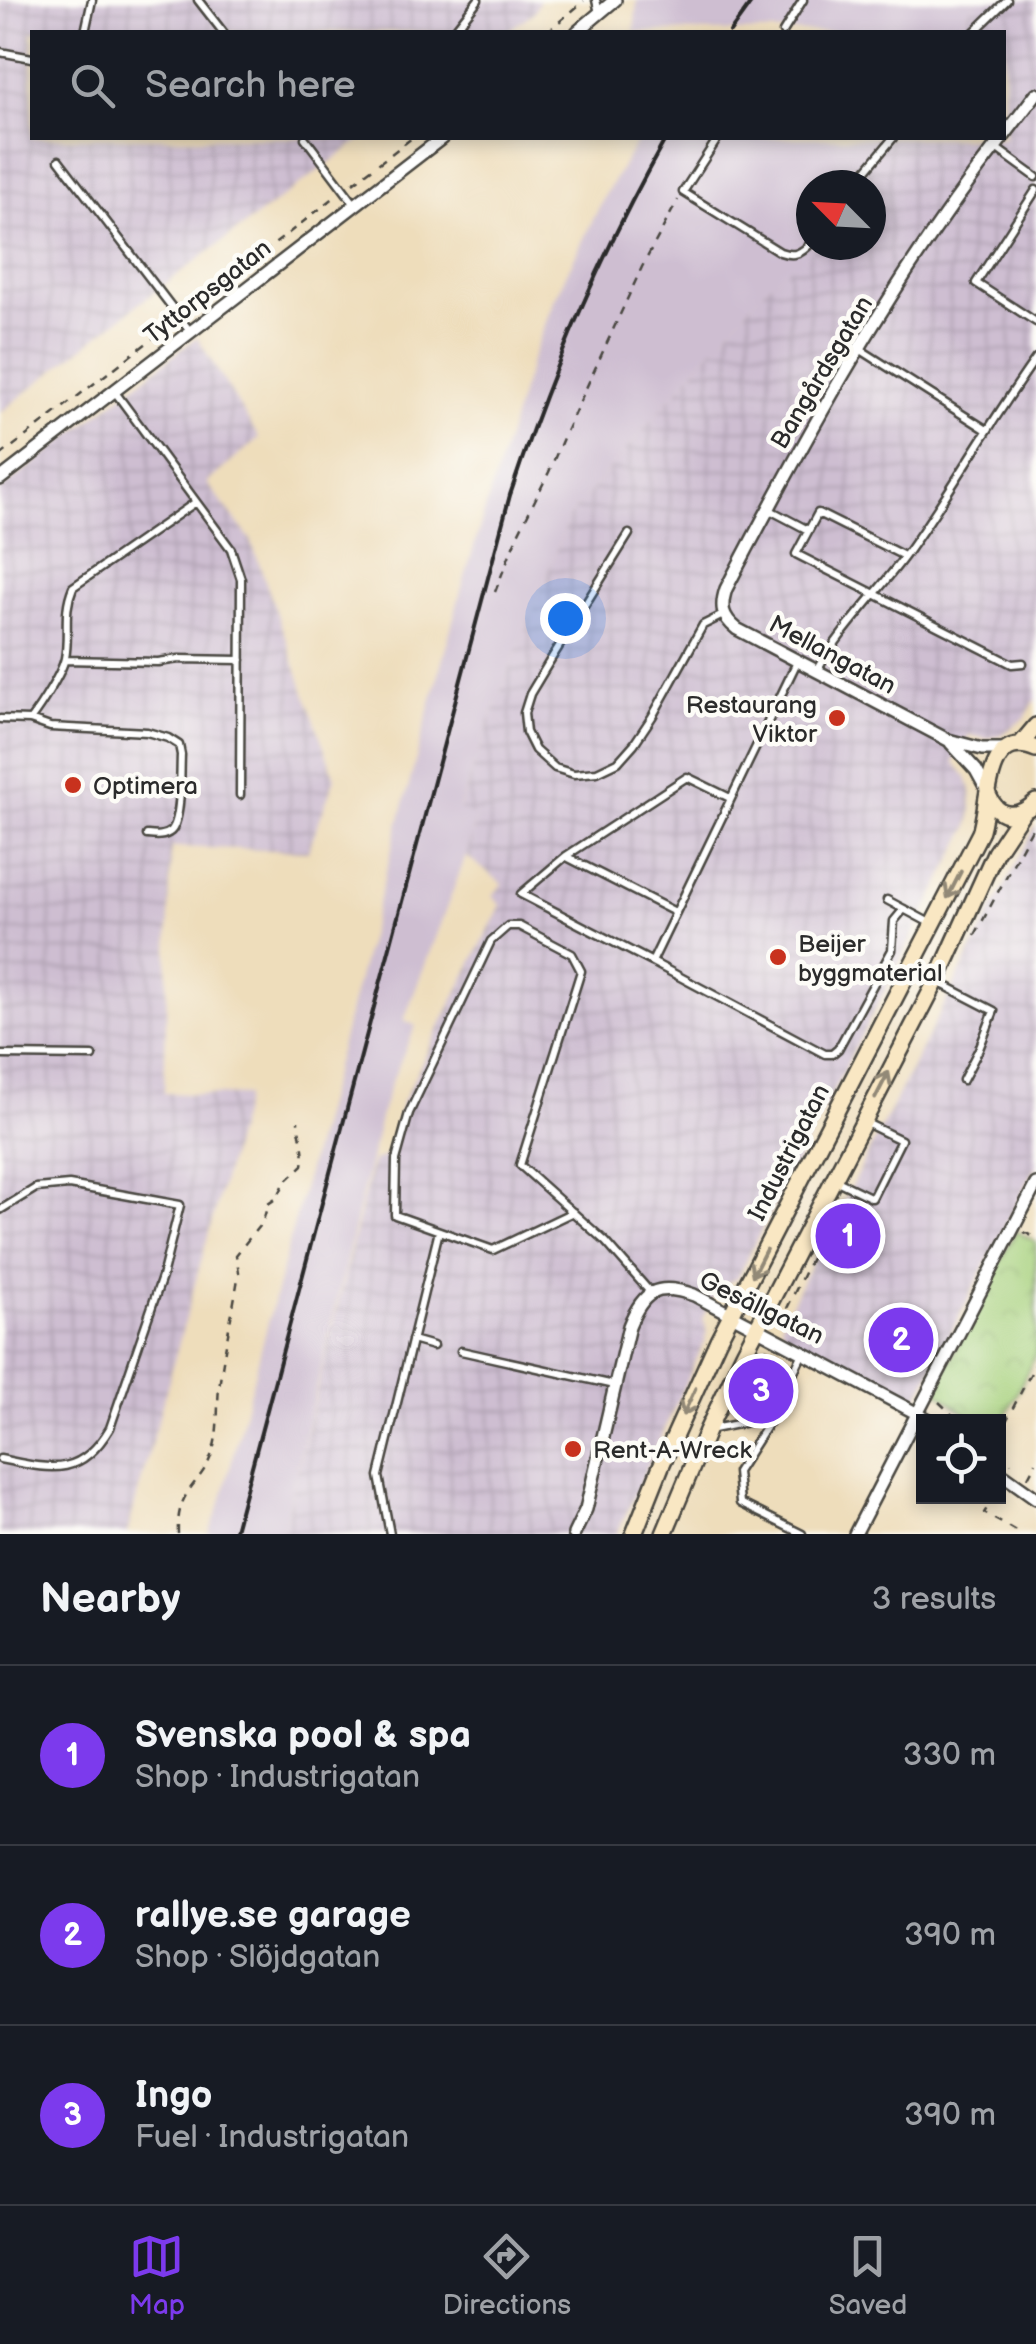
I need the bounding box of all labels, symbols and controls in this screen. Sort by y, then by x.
search box [30,30,1006,140]
icon: search [65,58,120,113]
text: Search here [145,63,356,108]
north arrow [796,170,886,260]
street label: Tyttorpsgatan [138,233,278,351]
street label: Bangårdsgatan [764,291,880,455]
your location [540,593,591,644]
street label: Mellangatan [763,609,901,702]
place label: Restaurang Viktor [686,690,818,750]
marker: Restaurang Viktor [826,707,848,729]
place label: Optimera [93,771,198,802]
marker: Optimera [62,774,84,796]
one-way arrow [944,870,963,900]
place label: Beijer byggmaterial [798,929,942,989]
marker: Beijer byggmaterial [767,946,789,968]
one-way arrow [873,1071,892,1101]
street label: Industrigatan [742,1079,837,1226]
pin: 1 [816,1198,880,1274]
one-way arrow [749,1247,768,1277]
street label: Gesällgatan [694,1265,829,1352]
pin: 2 [868,1302,934,1378]
pin: 3 [728,1354,794,1428]
one-way arrow [679,1386,698,1416]
map controls [916,1414,1006,1504]
button: locate [916,1414,1006,1504]
place label: Rent-A-Wreck [593,1435,752,1466]
marker: Rent-A-Wreck [562,1438,584,1460]
text: Nearby [40,1574,180,1625]
text: 3 results [872,1580,996,1619]
text: Svenska pool & spa [135,1713,471,1758]
text: 1 [66,1736,79,1775]
text: 330 m [903,1736,996,1775]
text: Shop · Industrigatan [135,1758,420,1797]
text: rallye.se garage [135,1893,411,1938]
text: 2 [63,1916,82,1955]
text: 390 m [904,1916,996,1955]
text: Shop · Slöjdgatan [135,1938,380,1977]
text: Ingo [135,2073,212,2118]
text: 3 [63,2096,82,2135]
text: 390 m [904,2096,996,2135]
text: Fuel · Industrigatan [135,2118,409,2157]
tab: Map [129,2229,185,2322]
tab: Directions [442,2229,571,2322]
tab: Saved [829,2229,907,2322]

